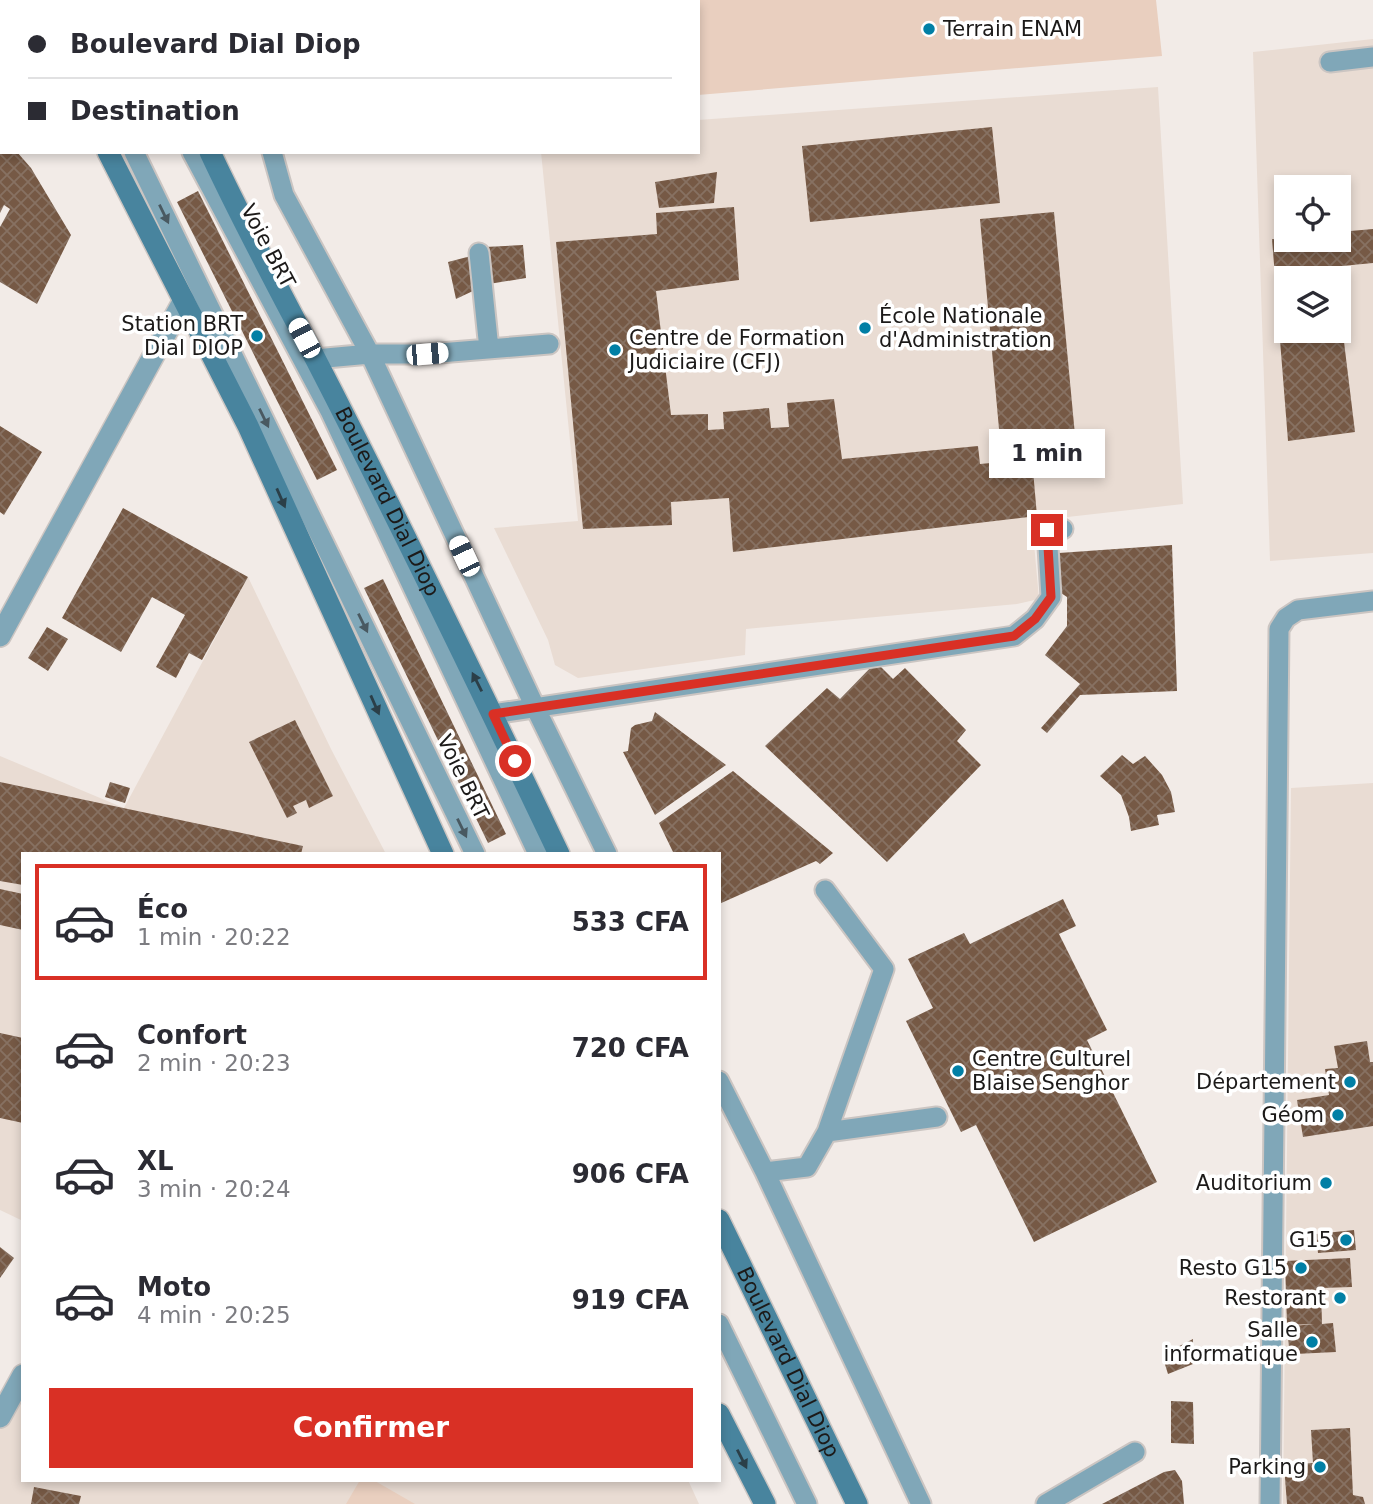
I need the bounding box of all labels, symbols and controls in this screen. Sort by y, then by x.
place label: Terrain ENAM [942,17,1082,41]
marker: Terrain ENAM [921,21,937,37]
text: Boulevard Dial Diop [70,29,361,59]
text: Destination [70,96,240,126]
map controls [1274,175,1351,343]
button: locate [1274,175,1351,252]
street label: Voie BRT [236,200,300,292]
one-way arrow [159,204,170,224]
button: layers [1274,266,1351,343]
place label: École Nationale d'Administration [879,303,1052,352]
place label: Station BRT Dial DIOP [121,312,243,360]
car [285,315,324,361]
marker: École Nationale d'Administration [857,320,873,336]
place label: Centre de Formation Judiciaire (CFJ) [627,326,845,374]
marker: Station BRT Dial DIOP [249,328,265,344]
car [406,342,449,366]
marker: Centre de Formation Judiciaire (CFJ) [607,342,623,358]
street label: Boulevard Dial Diop [330,403,445,600]
one-way arrow [258,408,269,428]
callout: 1 min [989,428,1105,477]
text: 1 min [1011,440,1083,466]
one-way arrow [275,488,287,508]
route end [1031,514,1063,546]
car [446,533,483,579]
one-way arrow [357,613,369,633]
one-way arrow [471,672,482,692]
one-way arrow [369,695,381,715]
street label: Voie BRT [432,731,494,823]
route start [499,745,531,777]
one-way arrow [457,818,468,838]
icon: car [53,891,116,954]
text: Éco [137,894,188,924]
text: 533 CFA [572,907,689,937]
text: 1 min · 20:22 [137,924,291,950]
icon: car [53,1017,116,1080]
text: Confort [137,1020,247,1050]
text: 720 CFA [572,1033,689,1063]
place label: Centre Culturel Blaise Senghor [972,1047,1131,1095]
text: 2 min · 20:23 [137,1050,291,1076]
marker: Centre Culturel Blaise Senghor [950,1063,966,1079]
place label: Département [1196,1070,1336,1094]
marker: Département [1342,1074,1358,1090]
place label: Géom [1262,1103,1324,1127]
marker: Géom [1330,1107,1346,1123]
icon: car [53,1143,116,1206]
text: XL [137,1146,174,1176]
text: 906 CFA [572,1159,689,1189]
place label: Auditorium [1196,1171,1312,1195]
marker: Auditorium [1318,1175,1334,1191]
text: 3 min · 20:24 [137,1176,291,1202]
place label: G15 [1289,1228,1332,1252]
marker: G15 [1338,1232,1354,1248]
place label: Resto G15 [1179,1256,1287,1280]
marker: Resto G15 [1293,1260,1309,1276]
street label: Boulevard Dial Diop [732,1263,844,1461]
icon: car [53,1269,116,1332]
text: Moto [137,1272,211,1302]
text: 919 CFA [572,1285,689,1315]
place label: Restorant [1224,1286,1326,1310]
marker: Restorant [1332,1290,1348,1306]
text: 4 min · 20:25 [137,1302,291,1328]
place label: Salle informatique [1163,1318,1298,1366]
marker: Salle informatique [1304,1334,1320,1350]
button: Confirmer [49,1388,693,1468]
one-way arrow [736,1449,748,1469]
place label: Parking [1228,1455,1306,1479]
marker: Parking [1312,1459,1328,1475]

